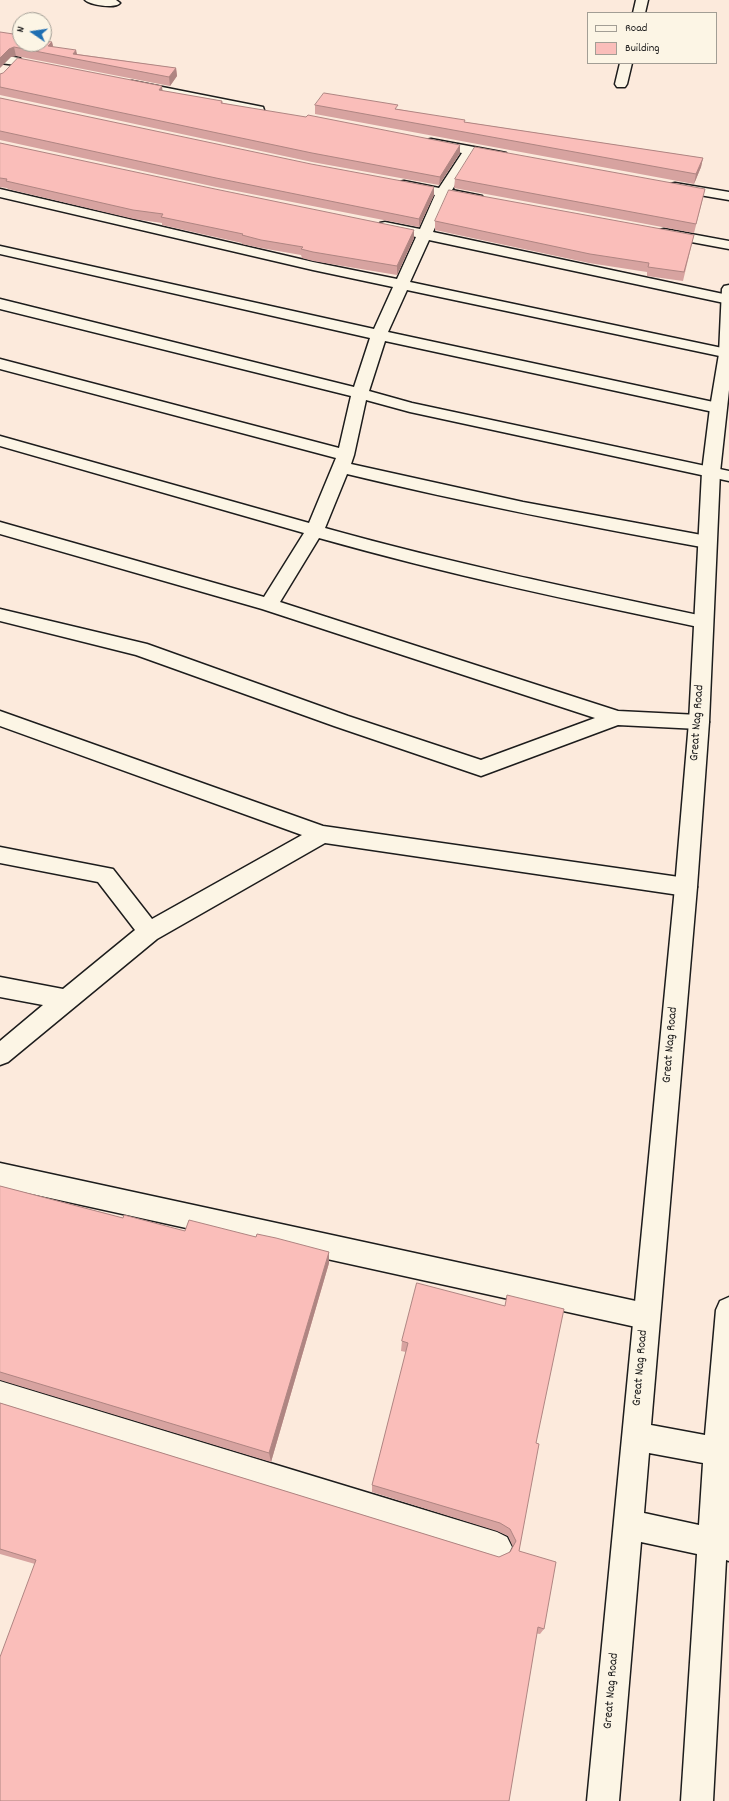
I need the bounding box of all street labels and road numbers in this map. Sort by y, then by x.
street label: Great Nag Road [688,684,708,762]
street label: Great Nag Road [660,1006,682,1084]
street label: Great Nag Road [630,1329,652,1407]
street label: Great Nag Road [601,1652,623,1730]

